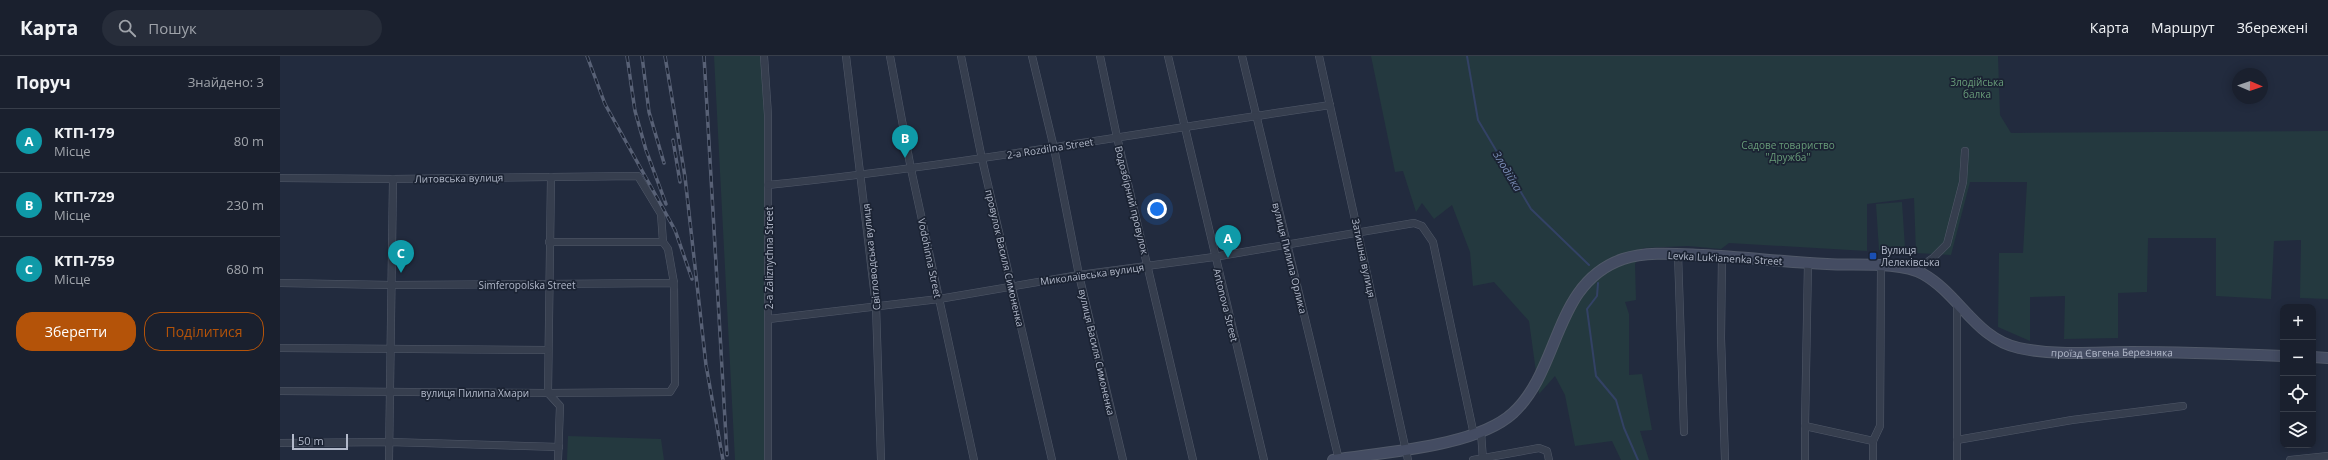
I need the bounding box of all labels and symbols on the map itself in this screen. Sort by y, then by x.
north arrow [2232,68,2268,104]
park label: Злодійська балка [1950,75,2004,101]
pin: B [892,125,918,158]
street label: 2-a Rozdilna Street [1006,134,1095,162]
park label: Садове товариство "Дружба" [1741,138,1835,164]
street label: Водозбірний провулок [1112,144,1152,256]
water label: Злодійка [1490,147,1526,194]
street label: Литовська вулиця [415,170,503,186]
street label: провулок Василя Симоненка [982,188,1028,328]
your location [1147,199,1167,219]
street label: вулиця Пилипа Орлика [1269,201,1311,315]
street label: Світловодська вулиця [858,203,884,311]
street label: 2-a Zaliznychna Street [762,206,776,309]
street label: Vodohinna Street [915,217,945,300]
street label: Затишна вулиця [1349,217,1379,299]
pin: A [1215,225,1241,258]
pin: C [388,240,414,273]
place label: Вулиця Лелеківська [1881,243,1940,269]
street label: Levka Lukʼianenka Street [1667,248,1783,268]
marker: Вулиця Лелеківська [1868,251,1878,261]
street label: Миколаївська вулиця [1039,260,1145,288]
street label: Antonova Street [1210,267,1242,344]
street label: Simferopolska Street [478,278,576,292]
street label: вулиця Василя Симоненка [1076,287,1118,417]
street label: проїзд Євгена Березняка [2051,345,2173,360]
street label: вулиця Пилипа Хмари [421,386,529,400]
scale bar [292,432,348,451]

